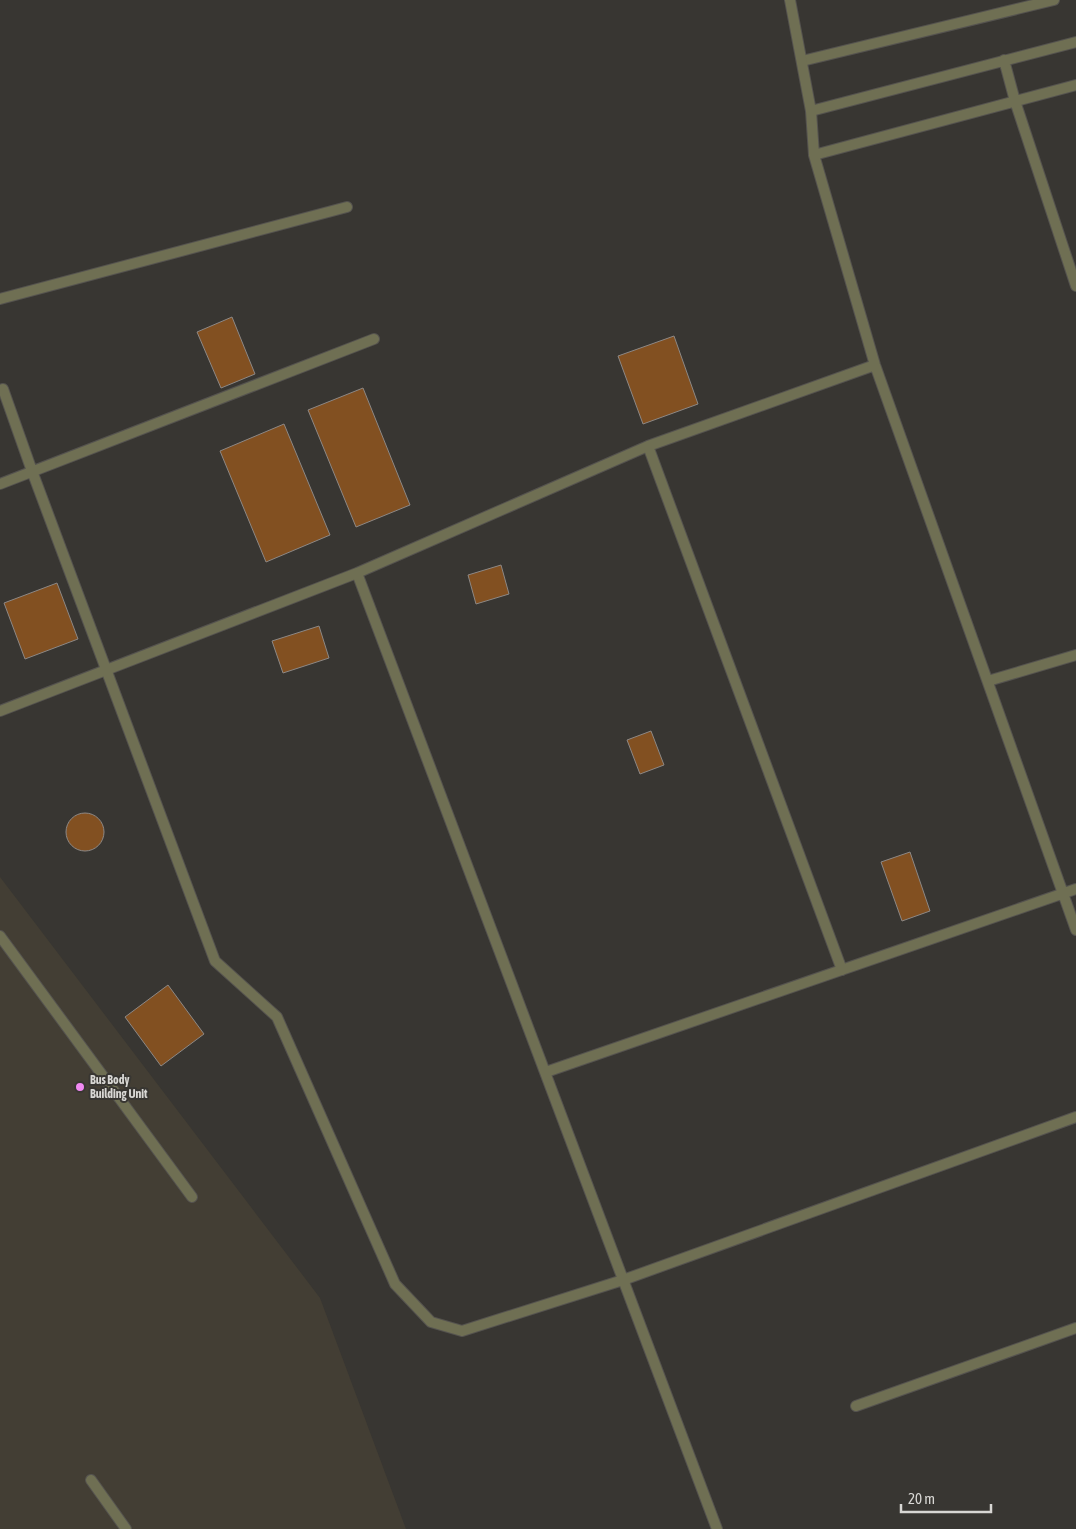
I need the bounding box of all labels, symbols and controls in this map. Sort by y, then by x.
place label: Bus Body Building Unit [90,1073,148,1101]
marker: Bus Body Building Unit [74,1081,86,1093]
scale bar [901,1482,991,1514]
text: 20 m [908,1490,935,1507]

